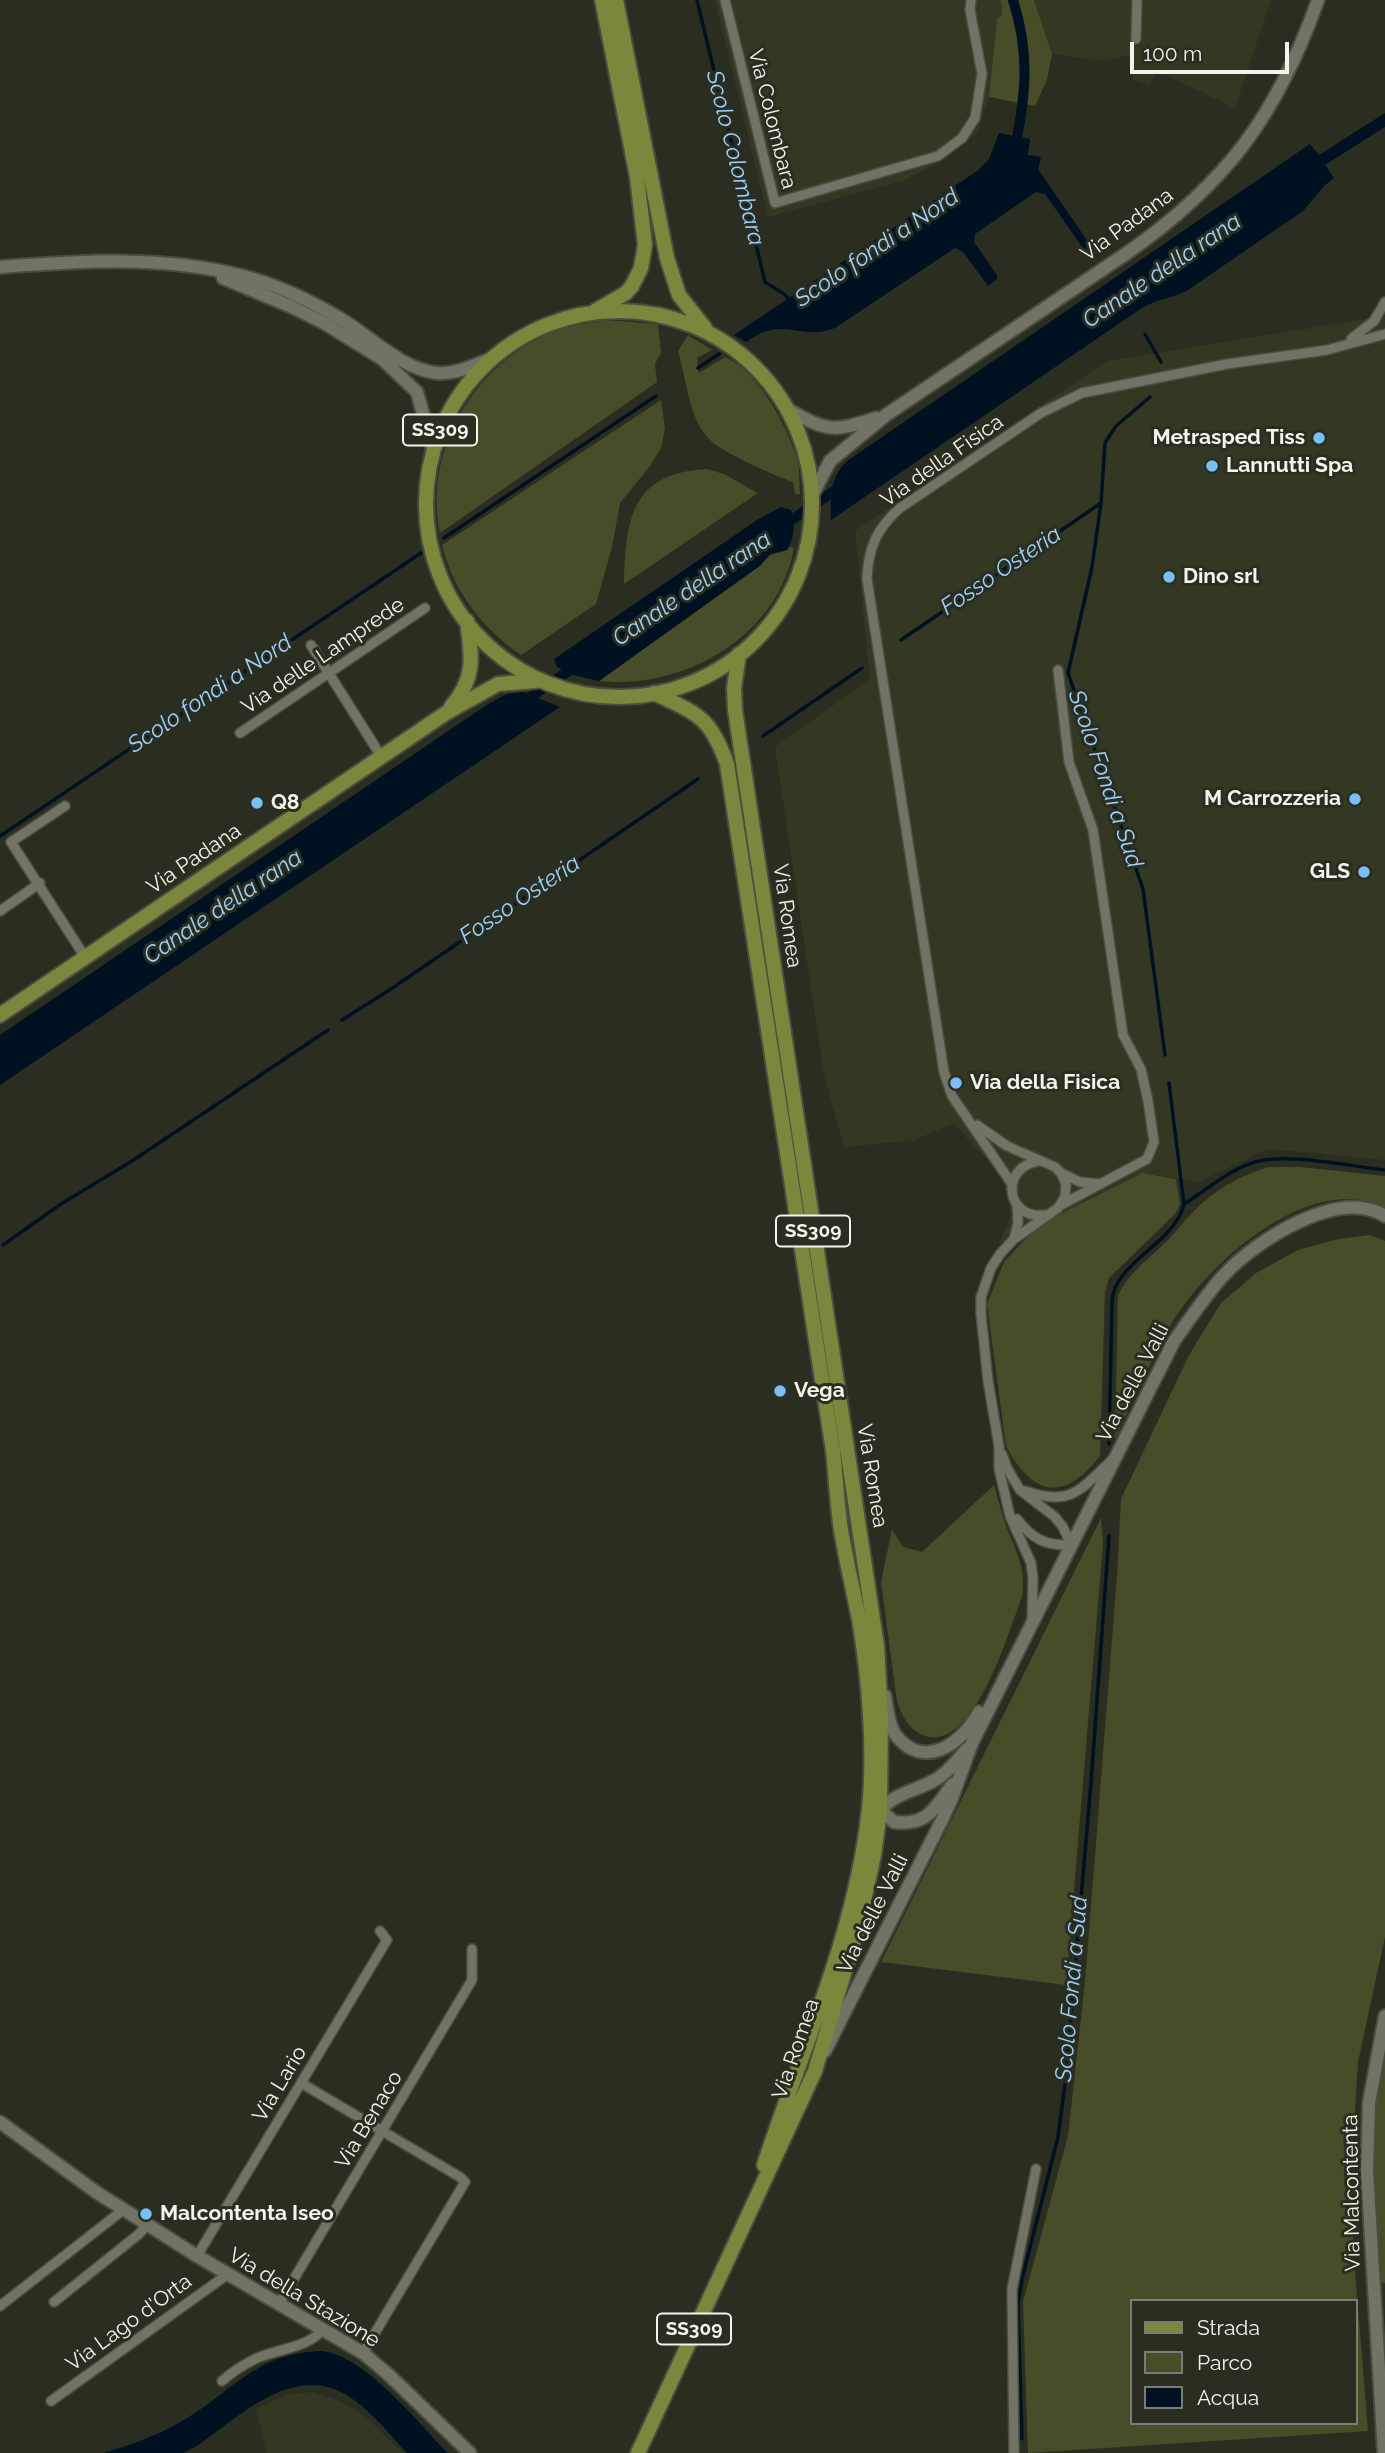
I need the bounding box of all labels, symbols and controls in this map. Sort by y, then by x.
scale bar [1133,28,1292,72]
text: 100 m [1143,41,1202,66]
street label: Via Colombara [742,46,802,192]
water label: Scolo Colombara [700,67,770,249]
water label: Scolo fondi a Nord [790,183,964,313]
street label: Via Padana [1076,183,1178,267]
water label: Canale della rana [1078,208,1246,334]
street label: Via della Fisica [876,409,1008,513]
road number: SS309 [403,414,477,446]
place label: Metrasped Tiss [1152,425,1305,451]
marker: Metrasped Tiss [1311,430,1327,446]
place label: Lannutti Spa [1226,453,1353,479]
marker: Lannutti Spa [1204,458,1220,474]
water label: Fosso Osteria [935,521,1067,621]
water label: Canale della rana [608,526,776,652]
place label: Dino srl [1183,564,1259,590]
marker: Dino srl [1161,569,1177,585]
street label: Via delle Lamprede [237,592,409,720]
water label: Scolo fondi a Nord [123,629,297,759]
water label: Scolo Fondi a Sud [1062,687,1148,871]
place label: M Carrozzeria [1204,786,1341,812]
place label: Q8 [271,790,300,816]
marker: M Carrozzeria [1347,791,1363,807]
marker: Q8 [249,795,265,811]
street label: Via Padana [142,818,246,900]
water label: Canale della rana [139,844,307,970]
water label: Fosso Osteria [454,850,586,950]
place label: GLS [1310,859,1350,885]
street label: Via Romea [767,862,807,970]
marker: GLS [1356,864,1372,880]
place label: Via della Fisica [970,1070,1120,1096]
marker: Via della Fisica [948,1075,964,1091]
road number: SS309 [776,1216,850,1246]
street label: Via delle Valli [1091,1319,1175,1447]
place label: Vega [794,1378,845,1404]
marker: Vega [772,1383,788,1399]
street label: Via Romea [851,1422,893,1530]
street label: Via delle Valli [832,1850,914,1978]
water label: Scolo Fondi a Sud [1050,1895,1094,2083]
street label: Via Romea [767,1995,825,2103]
street label: Via Lario [248,2042,312,2126]
street label: Via Benaco [330,2067,408,2173]
street label: Via Malcontenta [1338,2114,1366,2272]
place label: Malcontenta Iseo [160,2201,334,2227]
marker: Malcontenta Iseo [138,2206,154,2222]
street label: Via della Stazione [224,2243,384,2353]
street label: Via Lago d'Orta [61,2269,197,2377]
legend [1130,2299,1357,2425]
road number: SS309 [657,2314,731,2344]
text: Strada [1197,2315,1260,2340]
text: Parco [1197,2350,1252,2375]
text: Acqua [1197,2385,1259,2410]

